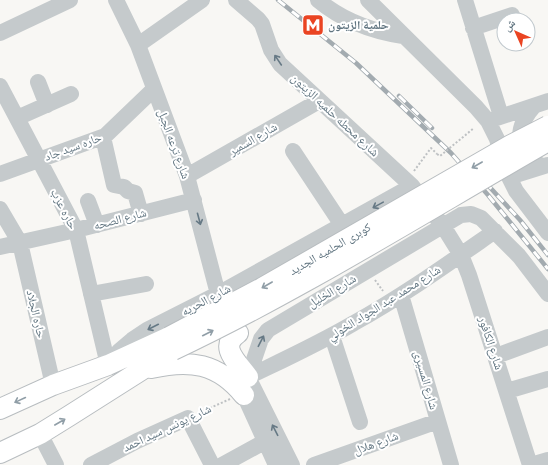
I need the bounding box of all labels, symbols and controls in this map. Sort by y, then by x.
metro station icon: حلمية الزيتون [300,12,326,38]
north arrow [496,12,536,52]
text: ش [501,16,519,35]
place label: حلمية الزيتون [328,18,389,33]
one-way arrow [273,54,282,65]
street label: شارع محطه حلميه الزيتون [288,71,382,160]
street label: شارع ترعه الجبل [154,107,193,181]
street label: شارع السمير [226,120,280,160]
street label: حاره سيد جاد [43,130,104,164]
one-way arrow [471,161,483,169]
street label: حاره عزب [48,187,80,232]
one-way arrow [372,202,384,209]
street label: شارع الصحه [92,205,148,234]
one-way arrow [195,213,203,226]
street label: كوبرى الحلميه الجديد [287,220,374,278]
street label: شارع محمد عبد الجواد الخولي [325,262,445,346]
street label: شارع الخليل [305,271,359,312]
street label: شارع الحريه [179,281,233,320]
one-way arrow [261,282,273,290]
street label: حاره الجلاد [24,289,48,340]
street label: شارع الكافور [475,314,506,372]
one-way arrow [147,324,159,332]
one-way arrow [202,329,214,336]
one-way arrow [258,335,265,347]
street label: شارع المسيرى [410,349,441,411]
one-way arrow [14,397,26,404]
street label: شارع يونس سيد احمد [121,401,214,456]
one-way arrow [54,418,66,426]
one-way arrow [270,424,278,436]
street label: شارع هلال [352,428,401,458]

